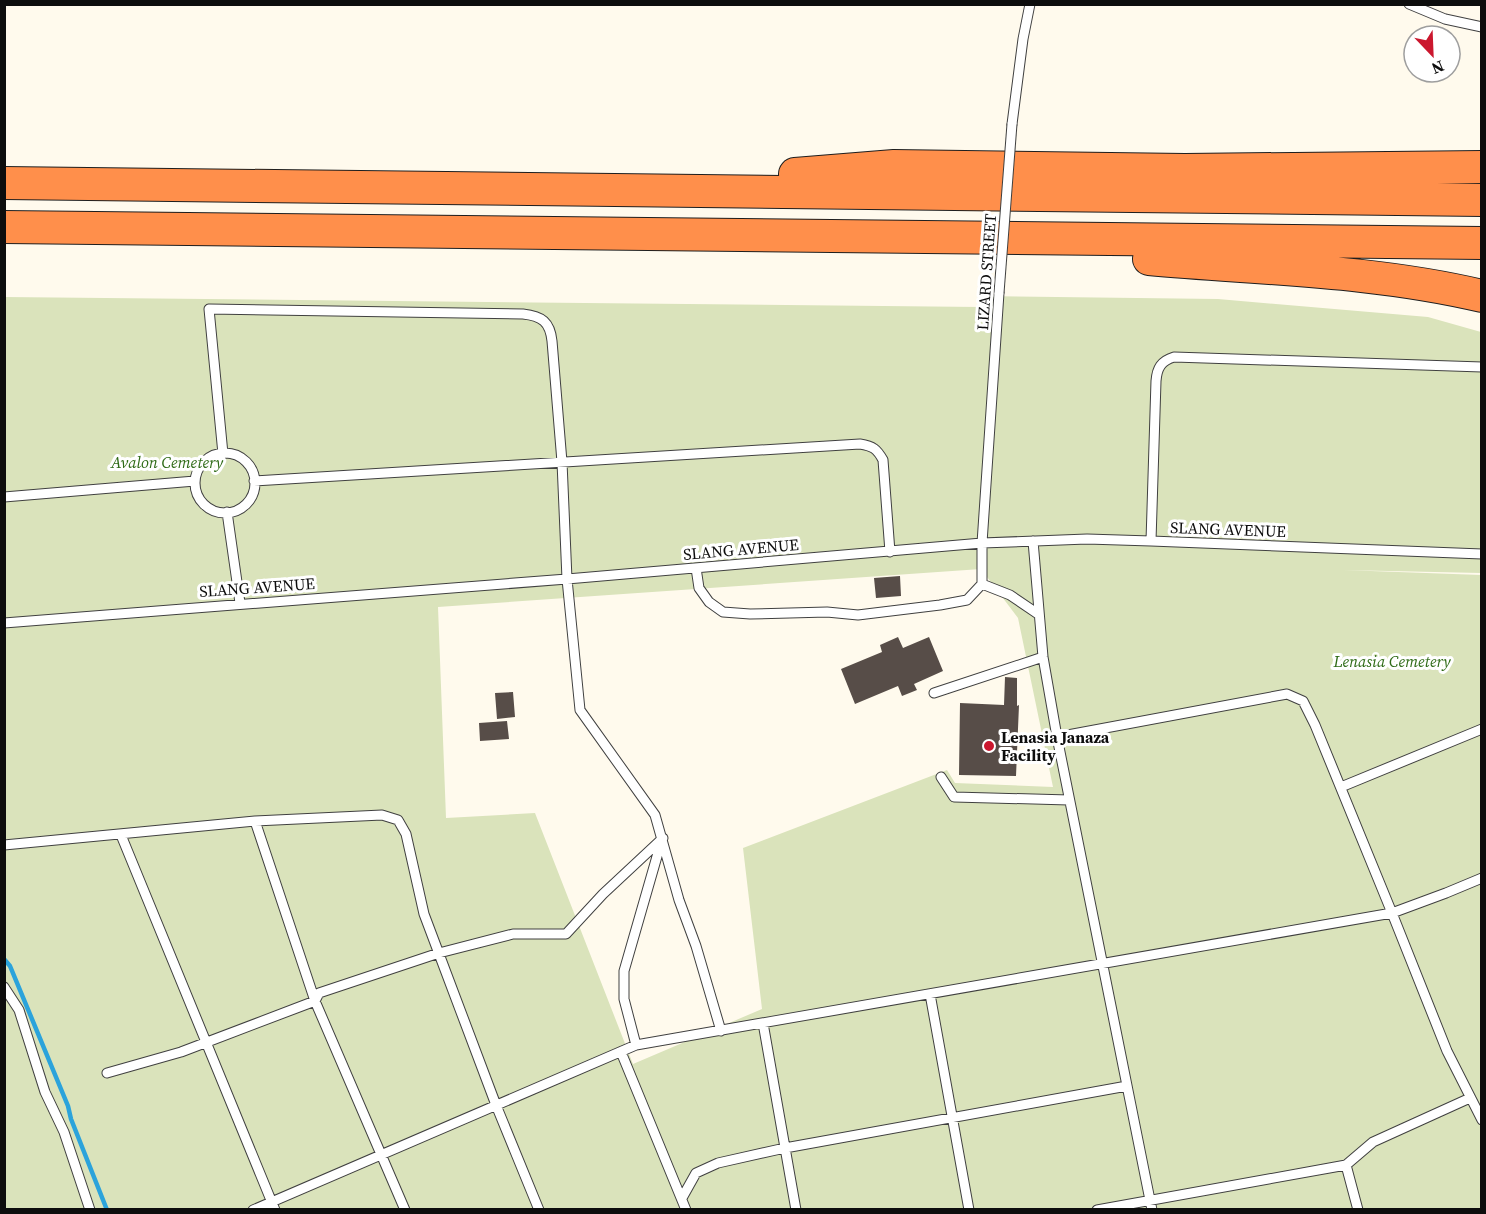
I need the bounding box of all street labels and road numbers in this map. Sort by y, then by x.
street label: LIZARD STREET [971,213,1001,331]
street label: SLANG AVENUE [1170,516,1287,542]
street label: SLANG AVENUE [682,533,800,565]
street label: SLANG AVENUE [198,572,316,602]

